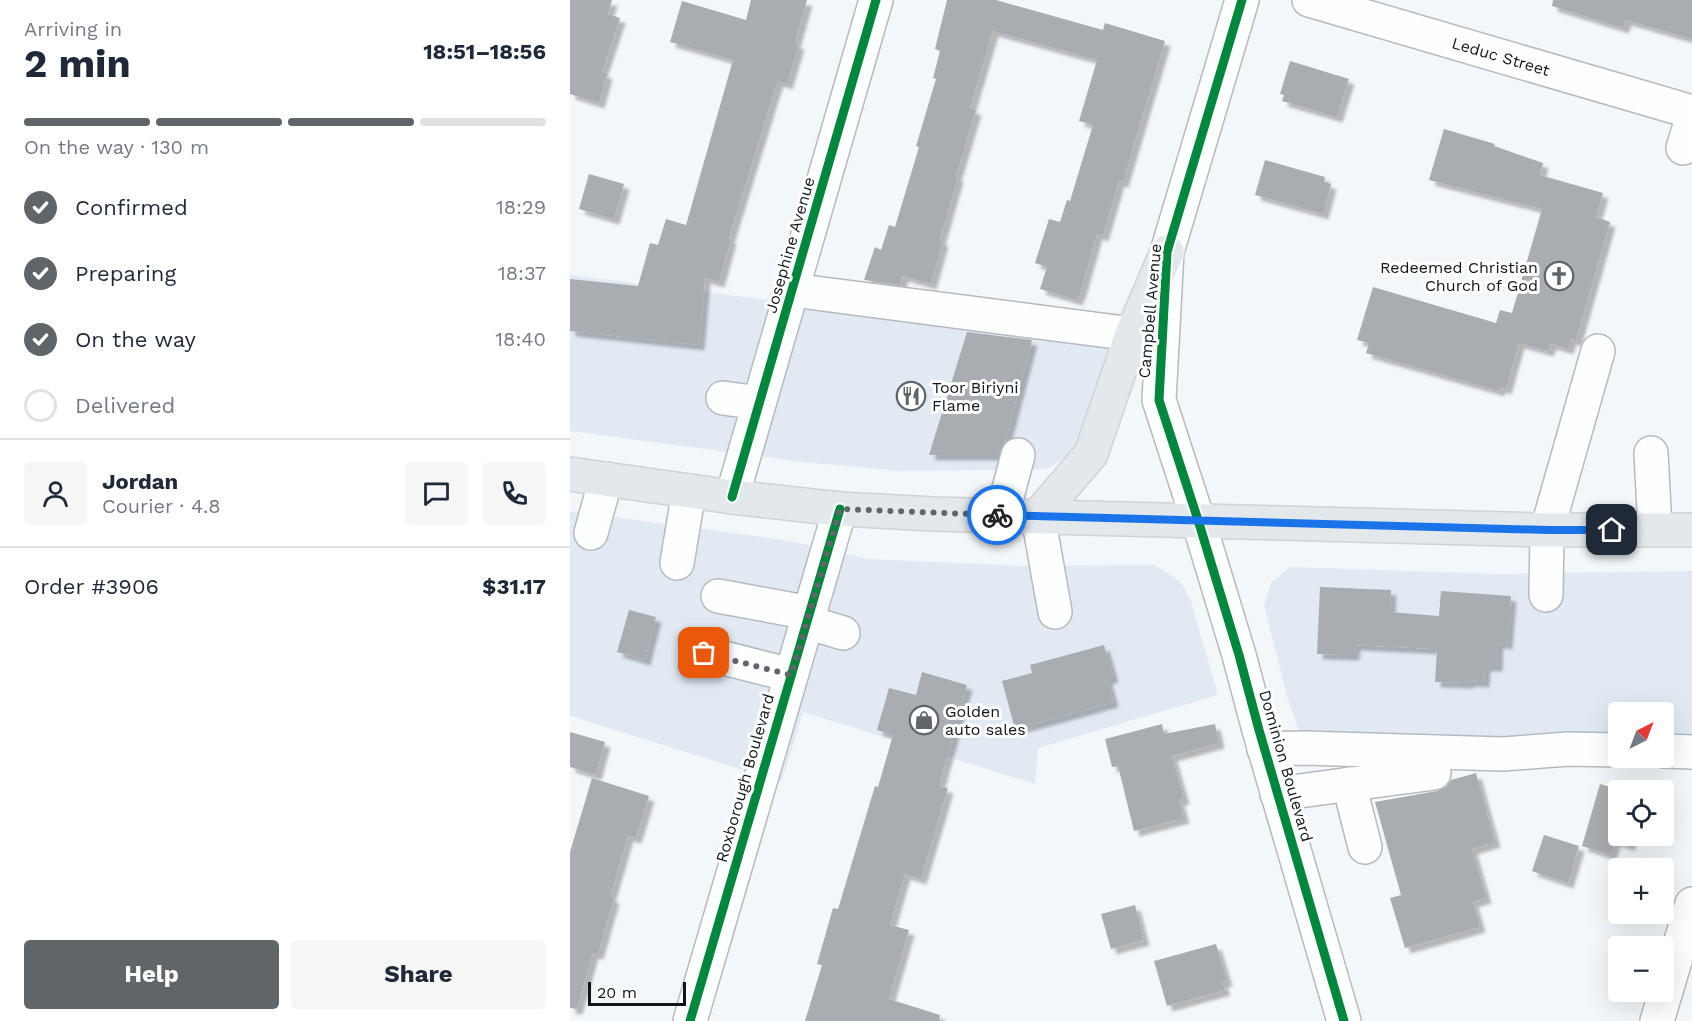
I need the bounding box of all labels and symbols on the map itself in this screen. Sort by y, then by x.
street label: Leduc Street [1450,33,1552,80]
street label: Josephine Avenue [761,175,819,315]
street label: Campbell Avenue [1135,243,1165,379]
place label: Redeemed Christian Church of God [1380,258,1538,295]
church icon: Redeemed Christian Church of God [1543,260,1575,292]
place label: Toor Biriyni Flame [932,378,1019,415]
restaurant icon: Toor Biriyni Flame [895,380,927,412]
courier [967,485,1027,545]
pin [1586,504,1637,555]
pin [678,627,729,678]
street label: Dominion Boulevard [1255,688,1317,844]
street label: Roxborough Boulevard [712,691,778,865]
place label: Golden auto sales [945,702,1026,739]
north arrow [1608,702,1674,768]
shop icon: Golden auto sales [908,704,940,736]
scale bar [588,979,686,1006]

